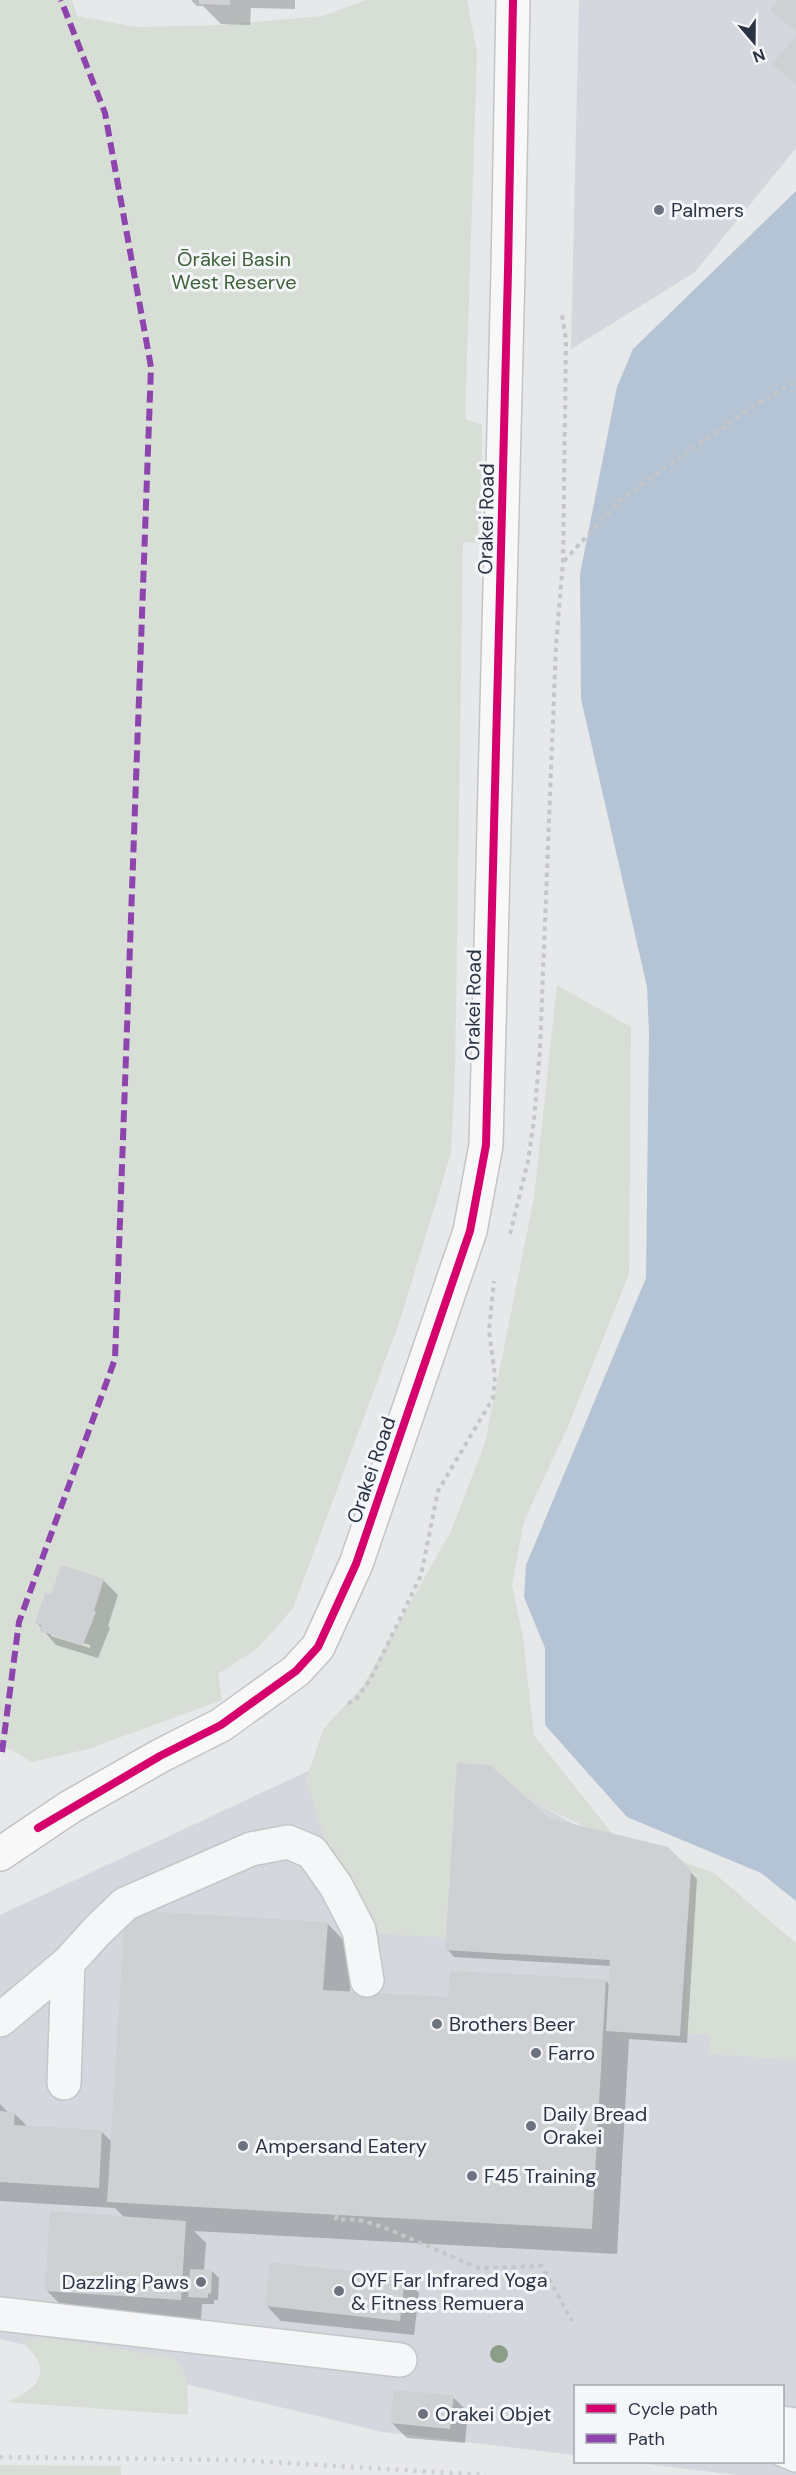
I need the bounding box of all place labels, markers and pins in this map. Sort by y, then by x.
place label: Palmers [671,197,744,223]
marker: Palmers [652,203,666,217]
place label: Brothers Beer [449,2011,575,2037]
marker: Brothers Beer [430,2017,444,2031]
place label: Farro [548,2040,595,2066]
marker: Farro [529,2046,543,2060]
place label: Daily Bread Orakei [543,2101,647,2150]
marker: Daily Bread Orakei [524,2119,538,2133]
place label: Ampersand Eatery [255,2133,427,2159]
marker: Ampersand Eatery [236,2139,250,2153]
place label: F45 Training [484,2163,596,2189]
marker: F45 Training [465,2169,479,2183]
place label: OYF Far Infrared Yoga & Fitness Remuera [351,2267,548,2316]
place label: Dazzling Paws [62,2269,189,2295]
marker: Dazzling Paws [194,2275,208,2289]
marker: OYF Far Infrared Yoga & Fitness Remuera [332,2284,346,2298]
place label: Orakei Objet [435,2401,551,2427]
marker: Orakei Objet [416,2407,430,2421]

